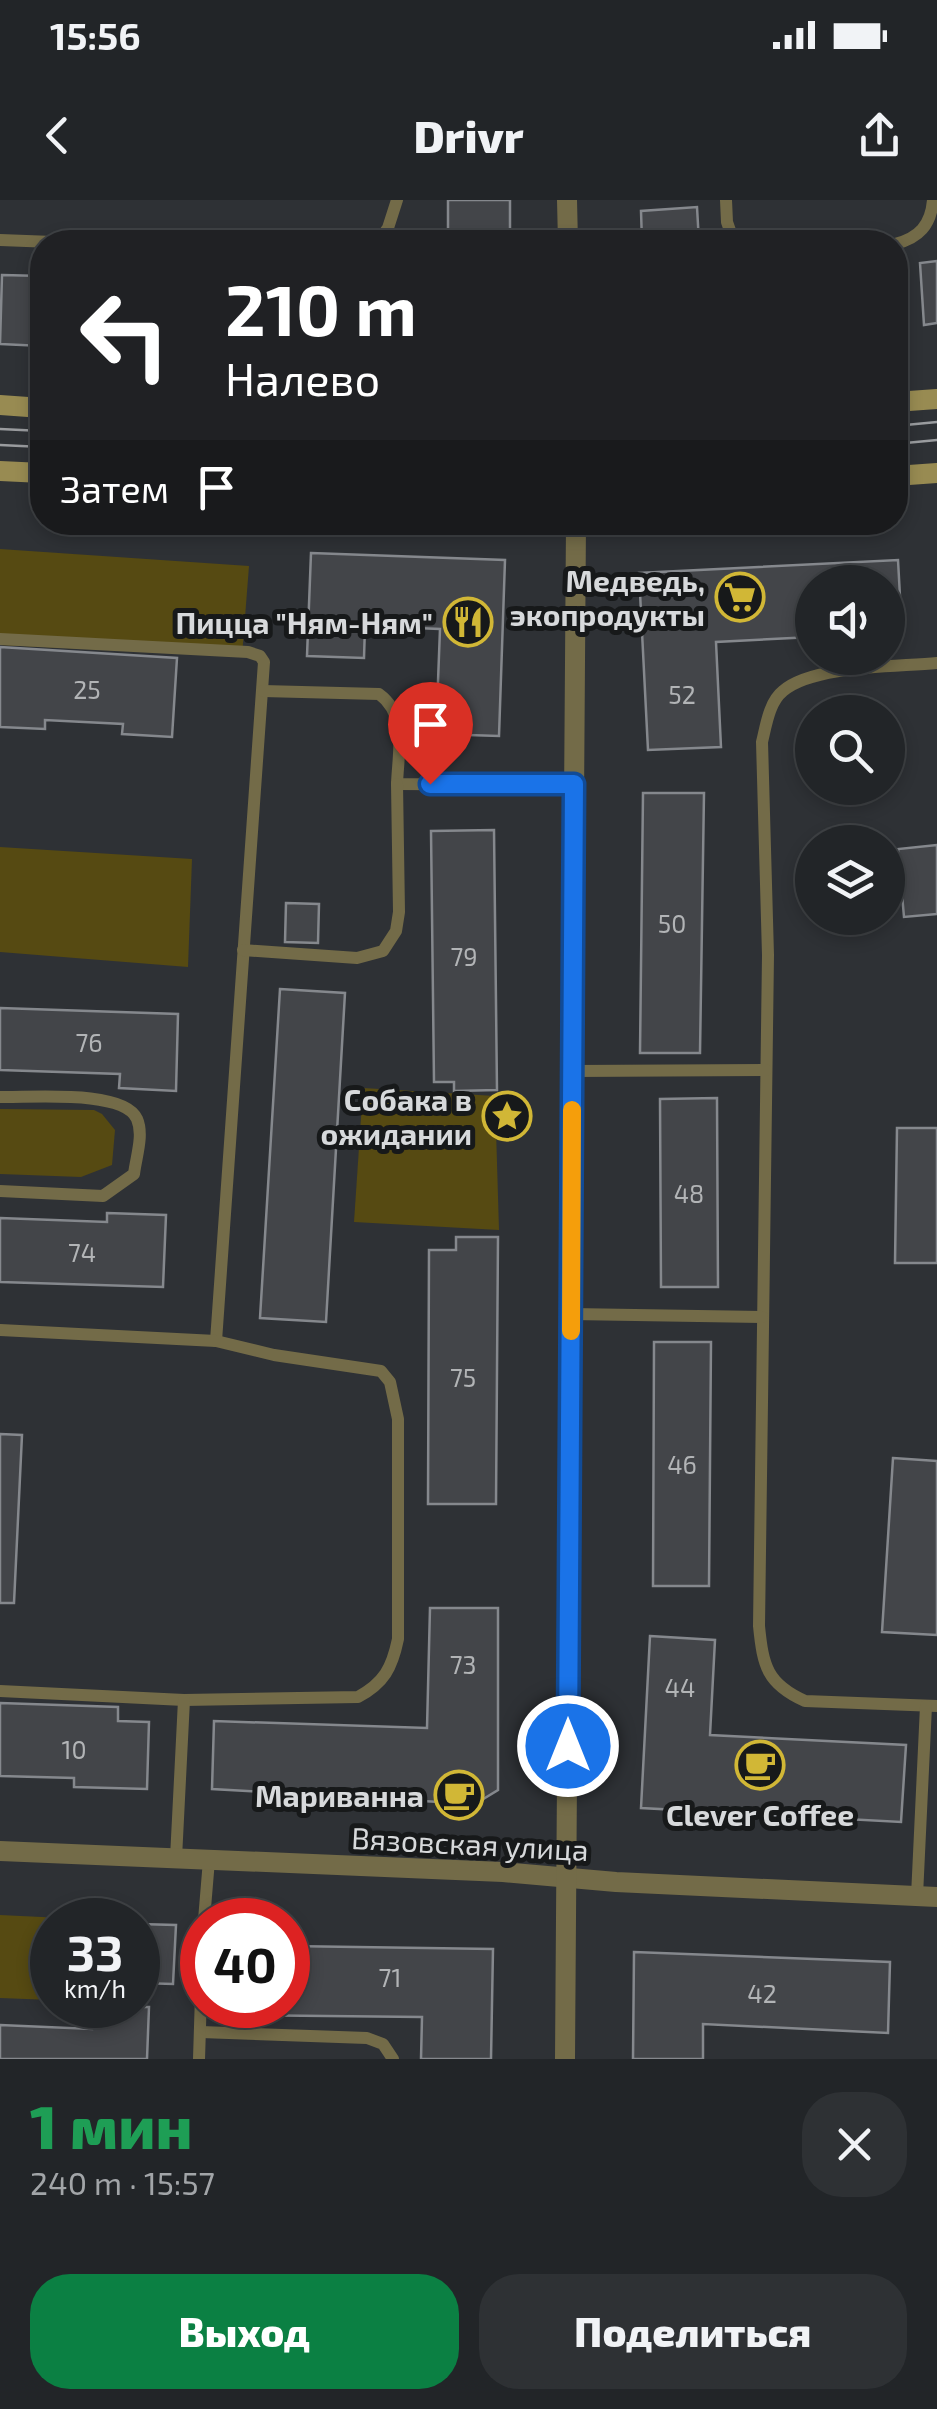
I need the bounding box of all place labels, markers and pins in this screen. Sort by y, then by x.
place label: Медведь, экопродукты [510,562,705,633]
supermarket icon: Медведь, экопродукты [714,571,766,623]
restaurant icon: Пицца "Ням-Ням" [442,596,494,648]
place label: Пицца "Ням-Ням" [175,604,433,640]
pin [388,682,473,785]
place label: Собака в ожидании [321,1081,472,1151]
place icon: Собака в ожидании [481,1090,533,1142]
cafe icon: Clever Coffee [734,1739,786,1791]
cafe icon: Мариванна [433,1769,485,1821]
place label: Мариванна [255,1777,424,1813]
place label: Clever Coffee [666,1796,854,1832]

